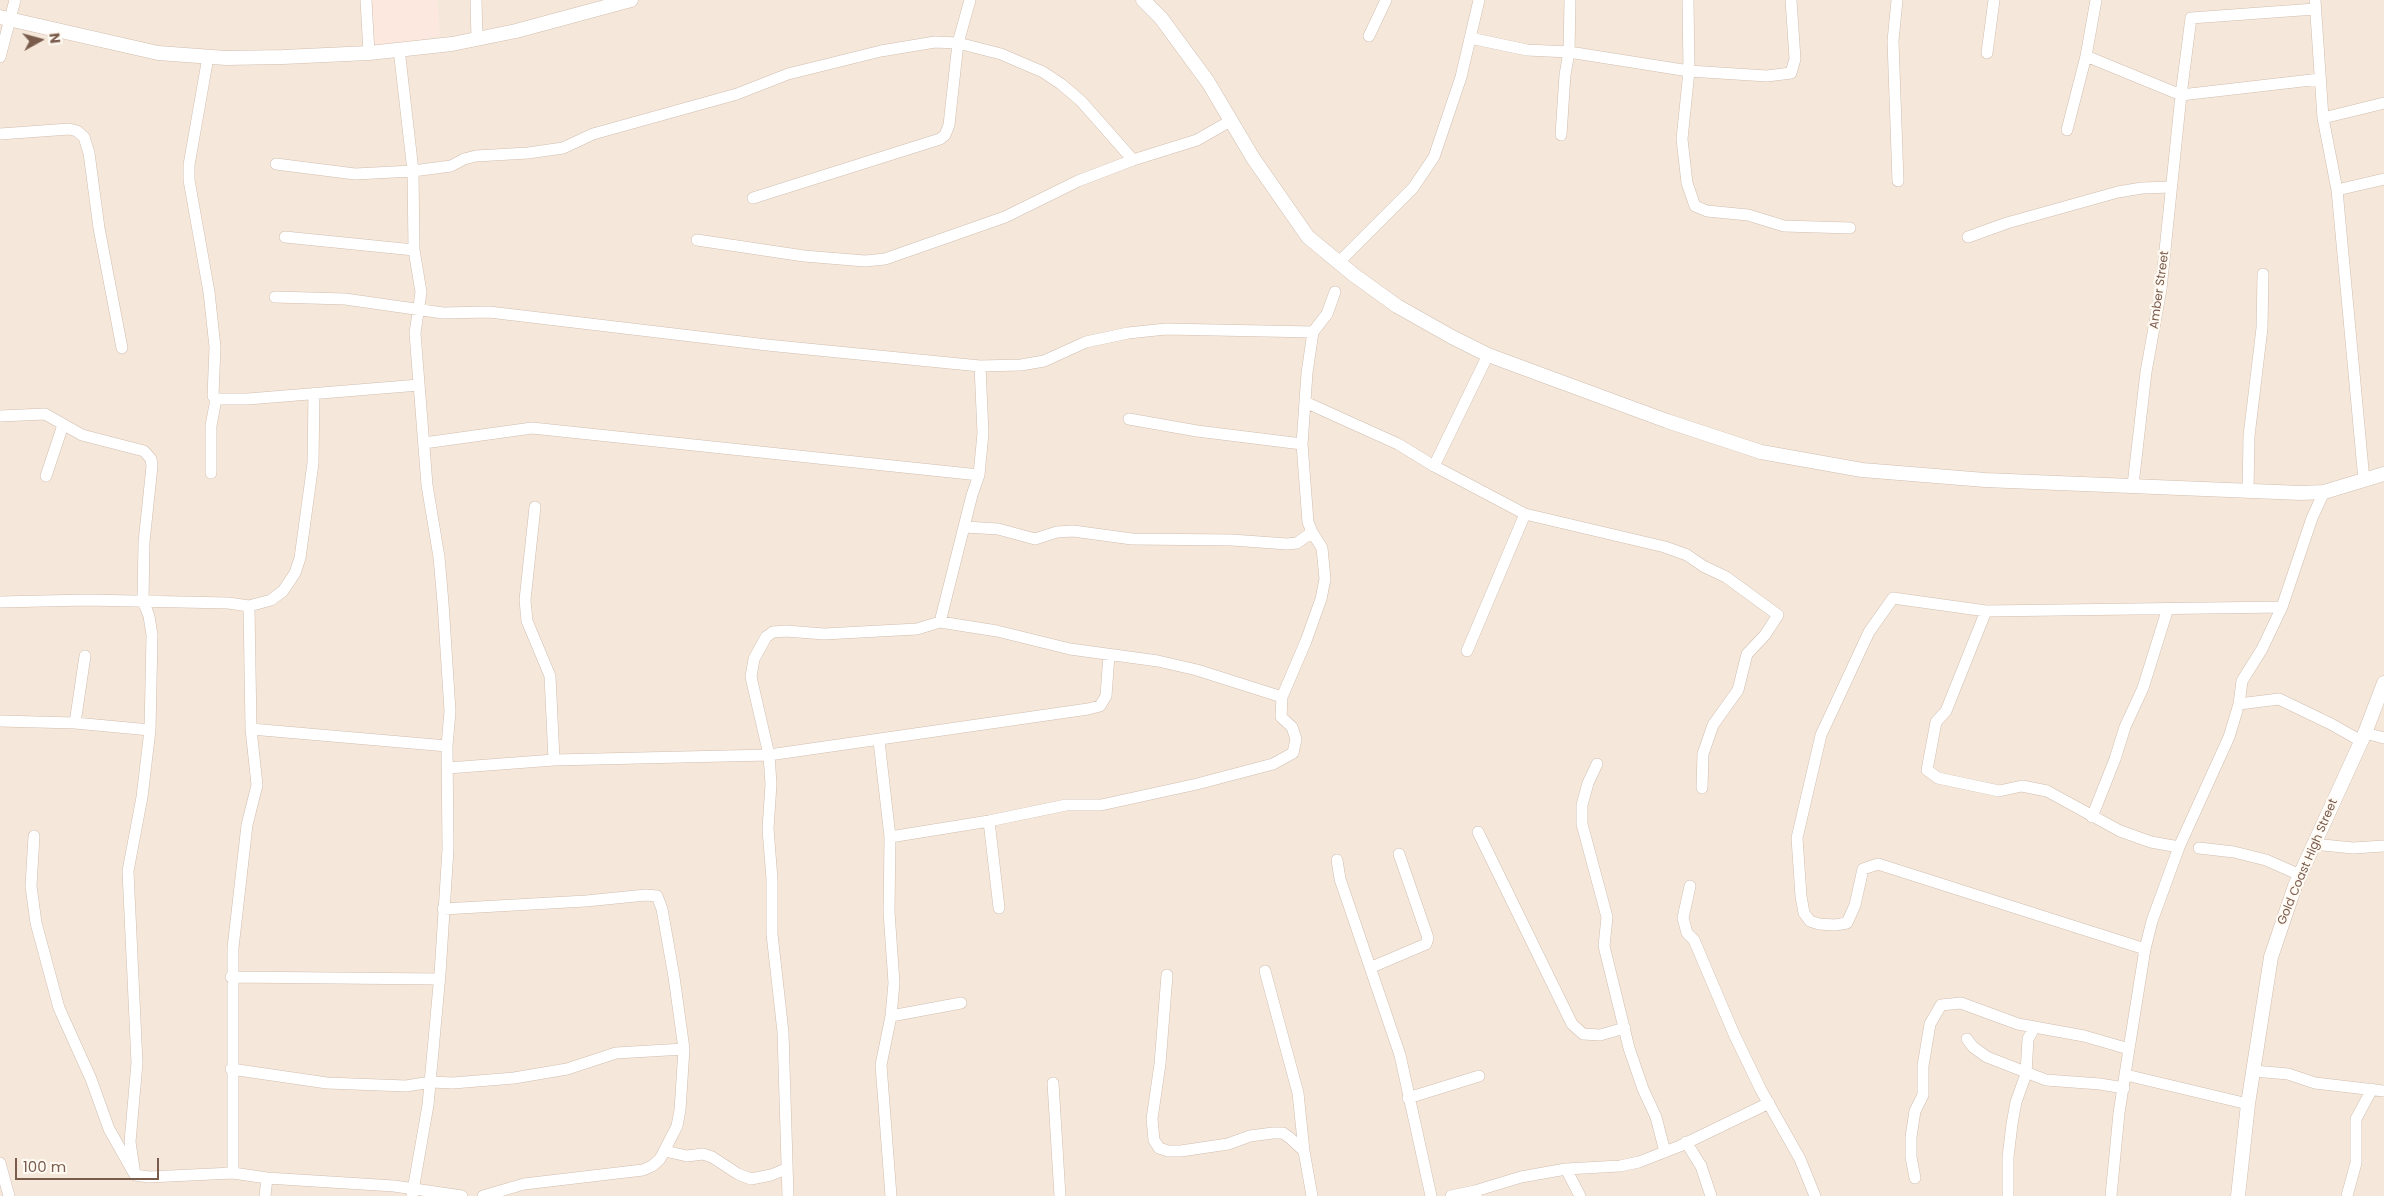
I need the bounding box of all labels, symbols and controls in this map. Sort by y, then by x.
north arrow [15,15,65,65]
text: N [44,32,65,45]
street label: Amber Street [2147,250,2173,330]
street label: Gold Coast High Street [2275,797,2341,927]
scale bar [18,1148,161,1180]
text: 100 m [23,1156,66,1177]

